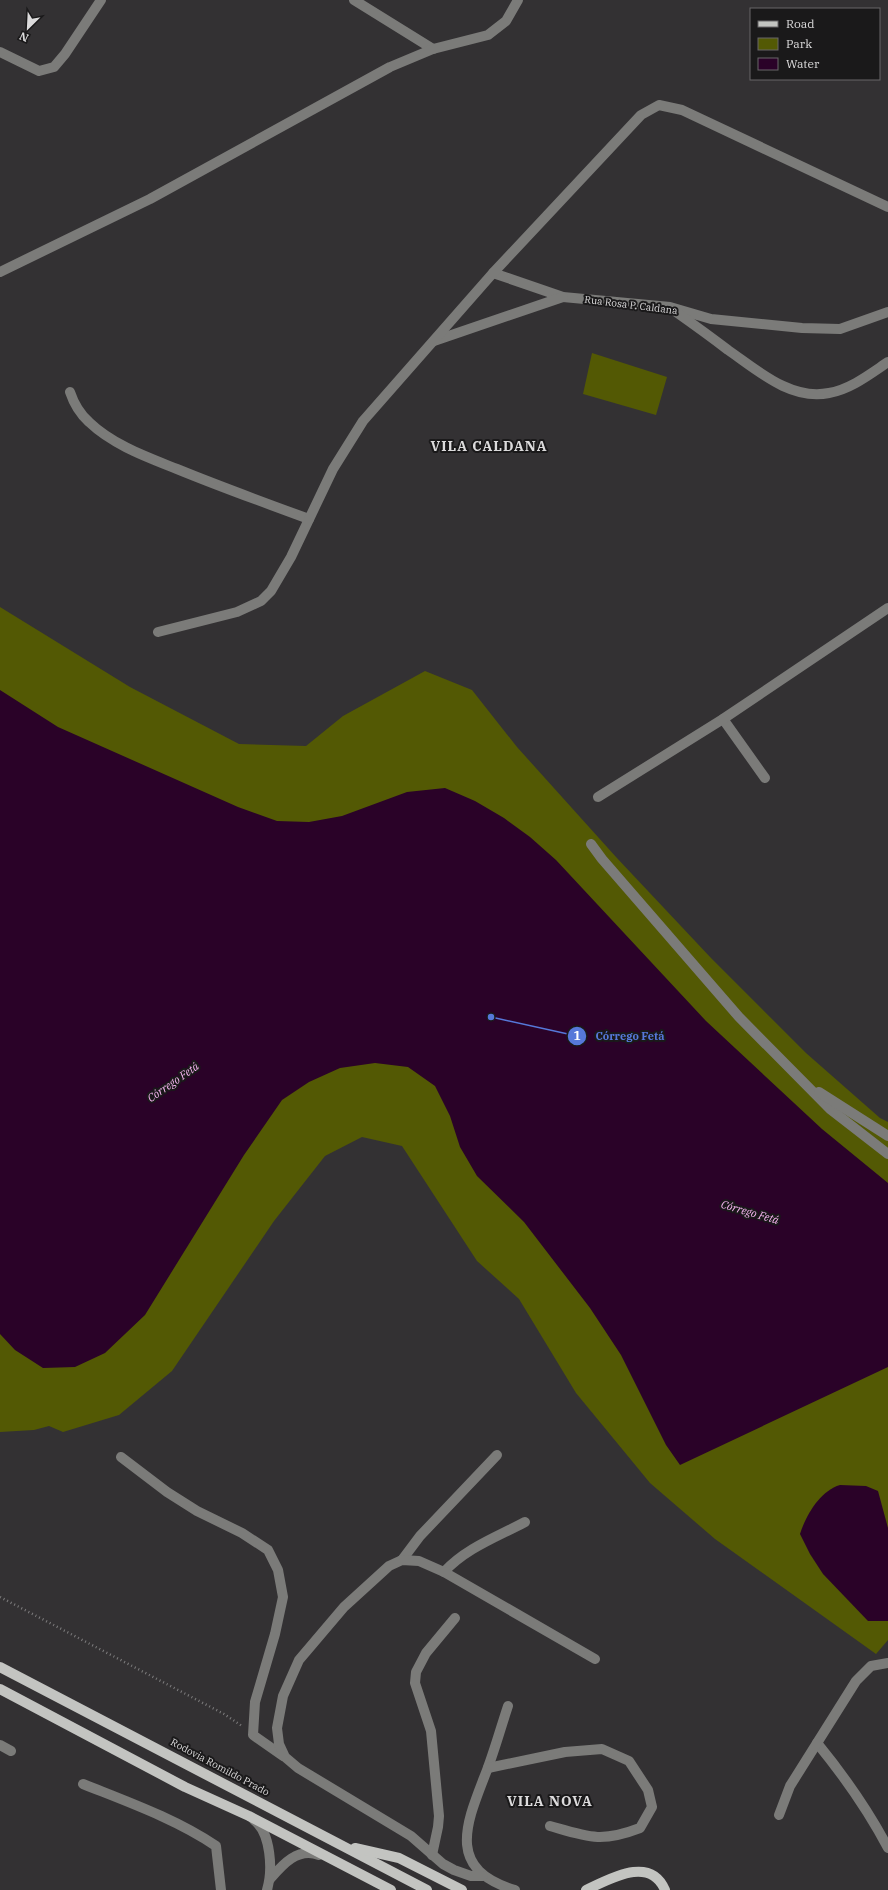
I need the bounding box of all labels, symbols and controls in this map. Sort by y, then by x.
north arrow [8,8,48,48]
legend [750,8,880,80]
text: Road [786,16,815,31]
text: N [17,29,31,45]
text: Park [786,36,812,51]
text: Water [786,56,820,71]
street label: Rua Rosa P. Caldana [584,293,679,317]
district label: VILA CALDANA [431,437,547,455]
callout: Córrego Fetá [567,1024,672,1047]
text: 1 [573,1028,581,1043]
text: Córrego Fetá [596,1029,664,1043]
water label: Córrego Fetá [145,1059,201,1105]
water label: Córrego Fetá [719,1197,781,1227]
street label: Rodovia Romildo Prado [168,1735,272,1799]
district label: VILA NOVA [507,1792,593,1810]

